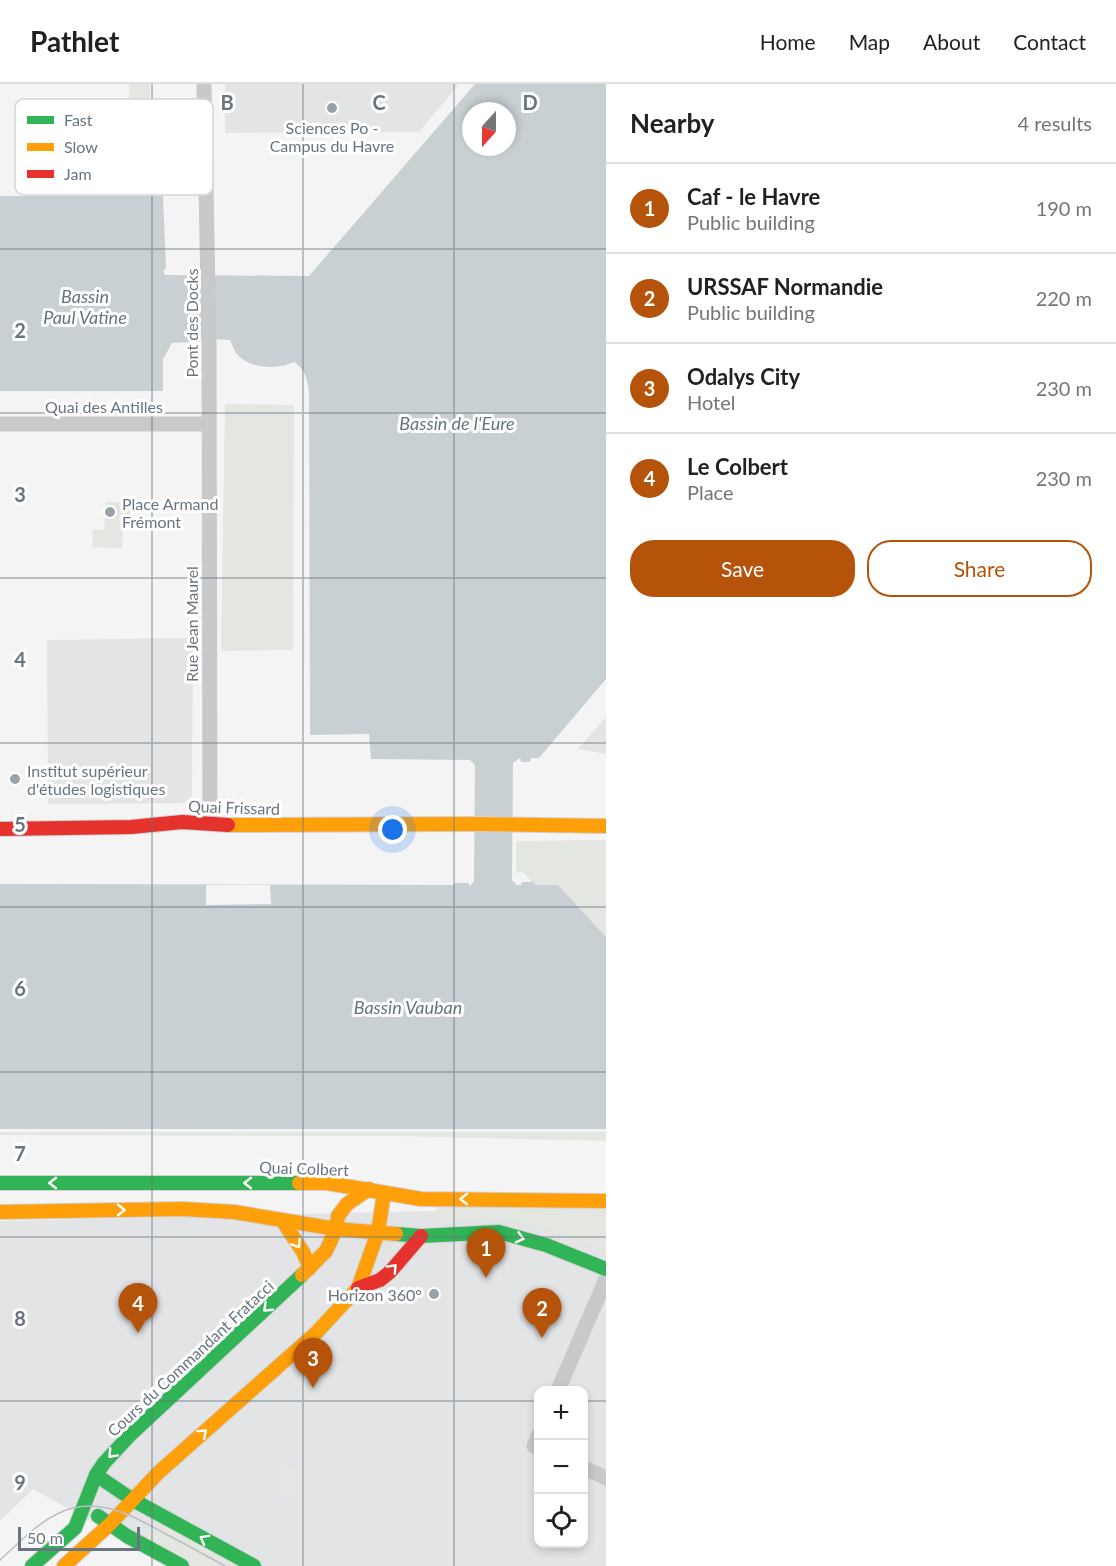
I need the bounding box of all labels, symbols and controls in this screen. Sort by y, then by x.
text: Pathlet [30,24,119,58]
text: Home [760,29,816,54]
text: Map [849,29,890,54]
text: About [923,29,980,54]
text: Contact [1013,29,1086,54]
text: B [220,90,234,114]
text: C [372,90,386,114]
text: D [522,90,538,114]
legend [15,99,213,195]
marker: Sciences Po - Campus du Havre [325,101,339,115]
north arrow [462,102,516,156]
text: Nearby [630,107,715,139]
text: Fast [64,110,93,129]
text: 4 results [1017,111,1092,135]
place label: Sciences Po - Campus du Havre [270,118,394,155]
text: Slow [64,137,98,156]
text: Jam [64,164,92,183]
text: Caf - le Havre [687,183,820,210]
text: 1 [644,196,655,220]
text: 190 m [1036,196,1092,220]
text: Public building [687,210,815,234]
street label: Pont des Docks [182,268,201,378]
text: URSSAF Normandie [687,273,883,300]
water label: Bassin Paul Vatine [43,285,127,328]
text: 2 [644,286,655,310]
text: 220 m [1036,286,1092,310]
text: Public building [687,300,815,324]
text: 2 [14,318,26,342]
text: Odalys City [687,363,800,390]
text: 3 [644,376,655,400]
text: 230 m [1036,376,1092,400]
text: Hotel [687,390,736,414]
street label: Quai des Antilles [45,397,163,416]
water label: Bassin de l'Eure [399,412,515,434]
text: Le Colbert [687,453,788,480]
text: 4 [644,466,655,490]
text: 230 m [1036,466,1092,490]
text: Place [687,480,734,504]
text: 3 [14,482,26,506]
place label: Place Armand Frémont [122,494,218,531]
marker: Place Armand Frémont [103,505,117,519]
button: Save [630,540,855,597]
button: Share [867,540,1092,597]
street label: Rue Jean Maurel [182,566,201,682]
text: 4 [14,647,26,671]
place label: Institut supérieur d'études logistiques [27,761,165,798]
marker: Institut supérieur d'études logistiques [8,772,22,786]
street label: Quai Frissard [188,796,280,818]
text: 5 [14,812,26,836]
your location [378,815,407,844]
text: 6 [14,976,26,1000]
water label: Bassin Vauban [354,996,462,1018]
text: 7 [14,1141,26,1165]
street label: Quai Colbert [259,1157,349,1179]
one-way arrow [48,1177,57,1189]
one-way arrow [243,1177,252,1189]
one-way arrow [459,1193,468,1205]
one-way arrow [117,1204,126,1216]
pin: 1 [466,1228,506,1278]
one-way arrow [514,1231,525,1243]
one-way arrow [290,1237,301,1248]
one-way arrow [386,1264,397,1274]
street label: Cours du Commandant Fratacci [103,1276,277,1440]
pin: 4 [118,1284,158,1333]
place label: Horizon 360° [328,1285,422,1304]
marker: Horizon 360° [427,1287,441,1301]
pin: 2 [522,1288,562,1338]
one-way arrow [263,1301,274,1312]
text: 8 [14,1306,26,1330]
pin: 3 [294,1338,332,1388]
map controls [534,1386,588,1548]
button: + [534,1386,588,1440]
one-way arrow [196,1429,207,1440]
button: − [534,1440,588,1494]
one-way arrow [109,1447,120,1458]
text: 9 [14,1470,26,1494]
button: locate [534,1494,588,1548]
scale bar [18,1524,140,1552]
text: 50 m [27,1528,63,1547]
one-way arrow [200,1535,210,1546]

